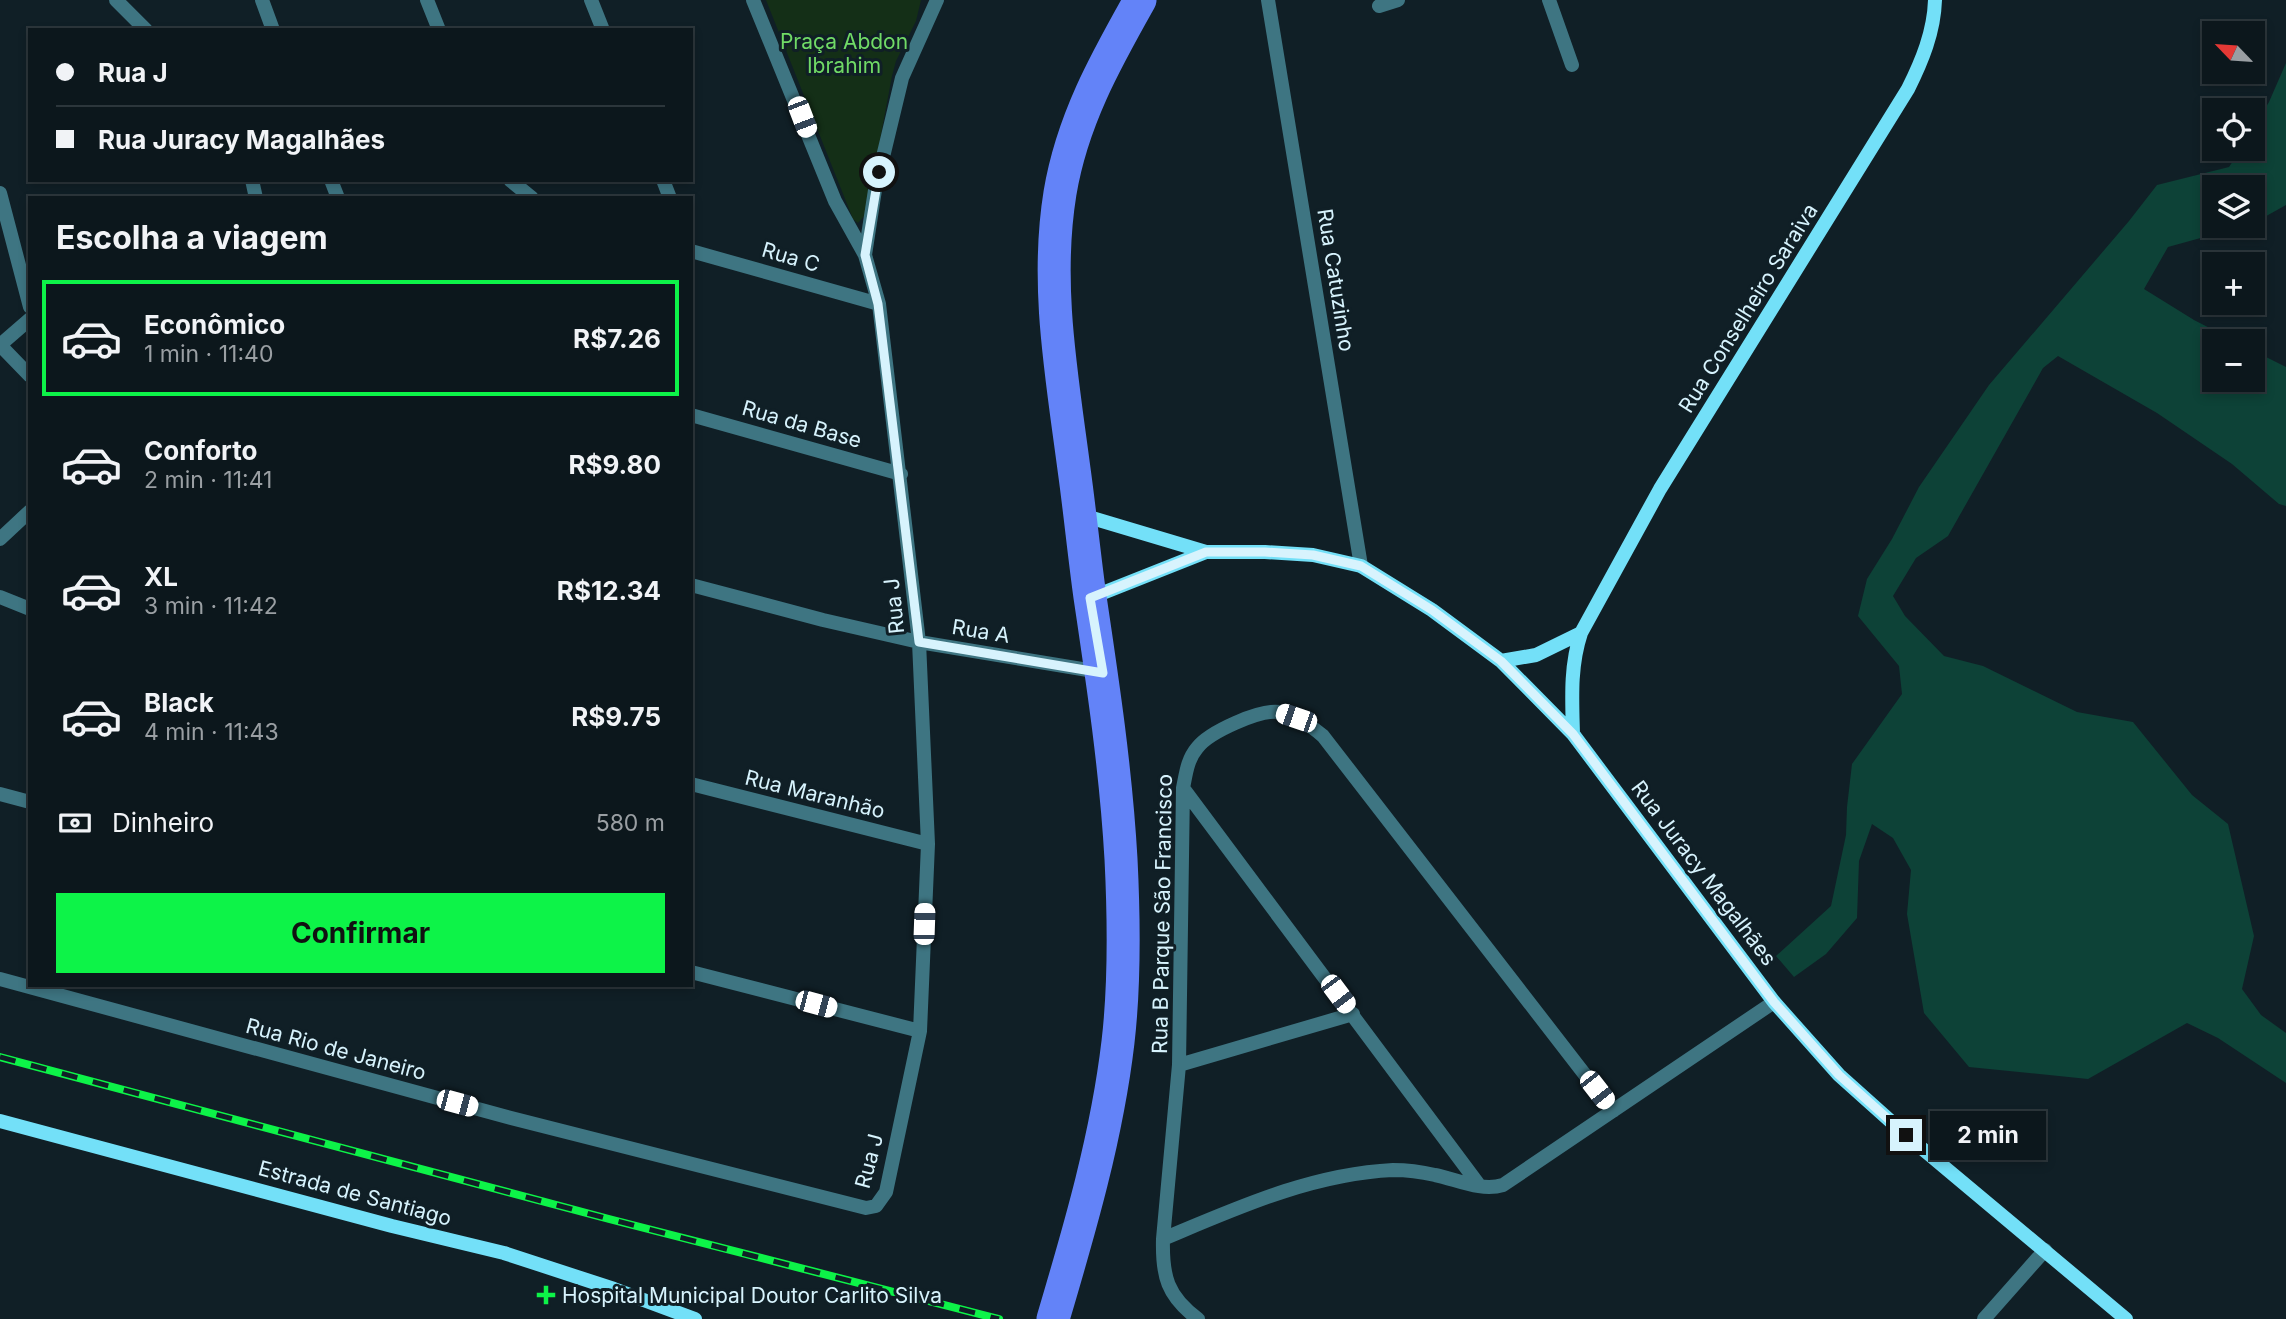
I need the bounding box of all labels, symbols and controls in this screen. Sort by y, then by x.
north arrow [2202,21,2264,84]
map controls [2202,21,2265,392]
park label: Praça Abdon Ibrahim [780,29,908,78]
text: Rua J [98,57,168,88]
car [785,94,820,140]
button: locate [2202,98,2265,161]
text: Rua Juracy Magalhães [98,124,385,155]
route start [863,156,895,188]
button: layers [2202,175,2265,238]
street label: Rua Conselheiro Saraiva [1673,199,1823,417]
street label: Rua Catuzinho [1312,207,1360,353]
text: Escolha a viagem [56,218,328,257]
street label: Rua C [759,237,823,277]
button: + [2202,252,2265,315]
icon: car [60,307,123,370]
text: Econômico [144,309,285,340]
text: R$7.26 [573,323,661,354]
button: − [2202,329,2265,392]
text: 1 min · 11:40 [144,340,273,368]
street label: Rua da Base [739,395,865,453]
icon: car [60,433,123,496]
text: Conforto [144,435,257,466]
text: R$9.80 [568,449,661,480]
text: 2 min · 11:41 [144,466,272,494]
icon: car [60,559,123,622]
text: XL [144,561,178,592]
text: R$12.34 [557,575,661,606]
street label: Rua J [879,577,909,635]
text: 3 min · 11:42 [144,592,278,620]
street label: Rua A [950,614,1012,648]
icon: car [60,685,123,748]
text: Black [144,687,214,718]
text: R$9.75 [571,701,661,732]
car [1273,701,1320,735]
text: 4 min · 11:43 [144,718,279,746]
street label: Rua Maranhão [742,765,888,823]
street label: Rua B Parque São Francisco [1147,774,1177,1054]
street label: Rua Juracy Magalhães [1626,776,1782,970]
icon: cash [56,804,94,842]
text: Dinheiro [112,807,214,838]
text: 580 m [596,809,665,837]
button: Confirmar [56,893,665,973]
car [913,903,936,945]
car [1317,971,1360,1017]
car [793,988,840,1020]
street label: Rua Rio de Janeiro [243,1013,429,1085]
car [1576,1067,1619,1113]
car [434,1087,481,1119]
callout: 2 min [1930,1110,2046,1160]
route end [1890,1119,1922,1151]
text: 2 min [1957,1121,2019,1149]
street label: Rua J [850,1131,888,1191]
street label: Estrada de Santiago [256,1155,454,1231]
place label: Hospital Municipal Doutor Carlito Silva [562,1283,942,1308]
marker: Hospital Municipal Doutor Carlito Silva [536,1285,556,1305]

